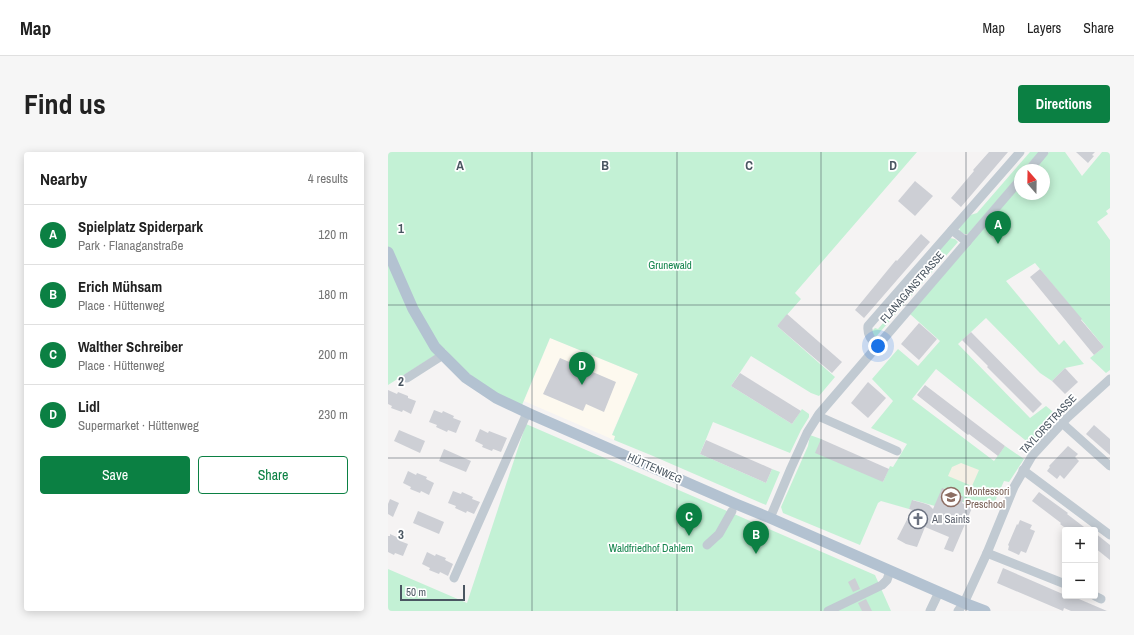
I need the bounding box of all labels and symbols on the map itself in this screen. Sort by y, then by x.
text: A [456,157,464,174]
text: B [601,157,609,174]
text: C [745,157,753,174]
text: D [889,157,897,174]
north arrow [1014,164,1050,200]
pin: A [985,211,1011,244]
text: 1 [398,220,404,237]
street label: FLANAGANSTRASSE [877,248,947,326]
park label: Grunewald [648,258,692,272]
your location [868,336,888,356]
pin: D [569,352,595,385]
text: 2 [398,373,404,390]
street label: TAYLORSTRASSE [1017,391,1079,457]
street label: HÜTTENWEG [626,450,684,486]
place label: Montessori Preschool [965,484,1010,511]
school or university icon: Montessori Preschool [940,486,962,508]
pin: C [676,503,702,536]
church icon: All Saints [907,508,929,530]
place label: All Saints [931,512,971,526]
pin: B [743,521,769,554]
text: 3 [398,526,404,543]
park label: Waldfriedhof Dahlem [609,541,693,555]
scale bar [400,583,465,602]

